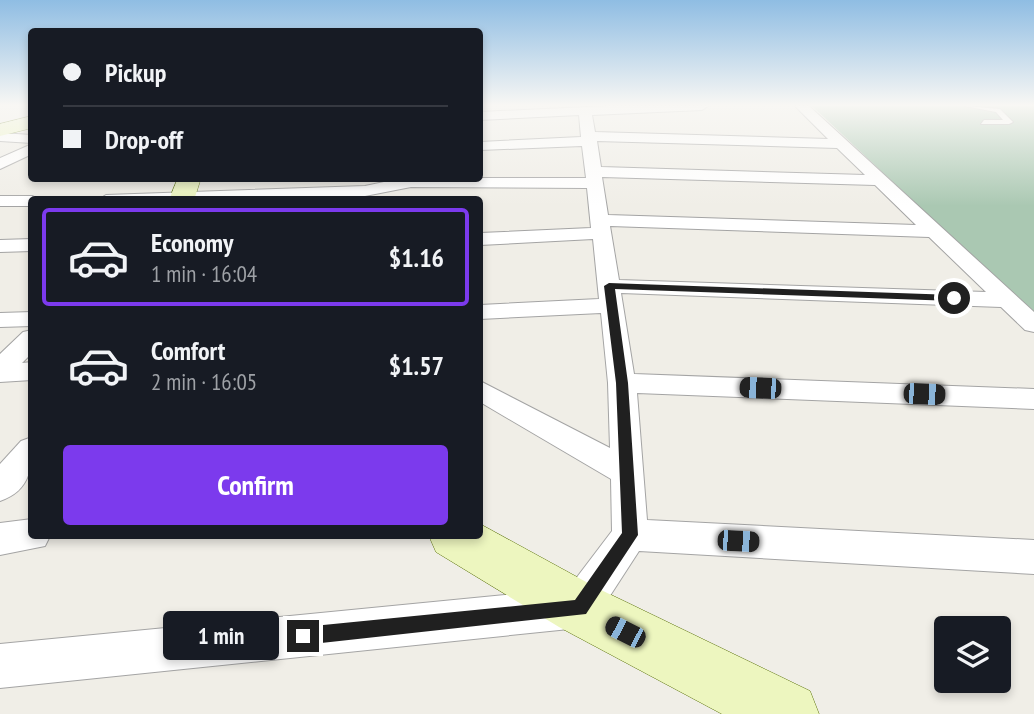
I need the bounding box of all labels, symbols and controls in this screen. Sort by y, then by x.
text: Pickup [105,56,166,89]
text: Drop-off [105,123,183,156]
icon: car [67,226,130,289]
text: Economy [151,226,233,259]
text: $1.16 [389,241,444,274]
text: 1 min · 16:04 [151,259,257,288]
route start [938,282,970,314]
icon: car [67,334,130,397]
text: Comfort [151,334,225,367]
text: $1.57 [389,349,444,382]
text: 2 min · 16:05 [151,367,257,396]
car [739,377,782,399]
car [903,383,946,405]
button: Confirm [63,445,448,525]
car [717,529,760,553]
callout: 1 min [163,612,278,660]
car [602,613,649,651]
map controls [934,616,1011,693]
button: layers [934,616,1011,693]
route end [287,620,319,652]
text: 1 min [198,621,244,650]

